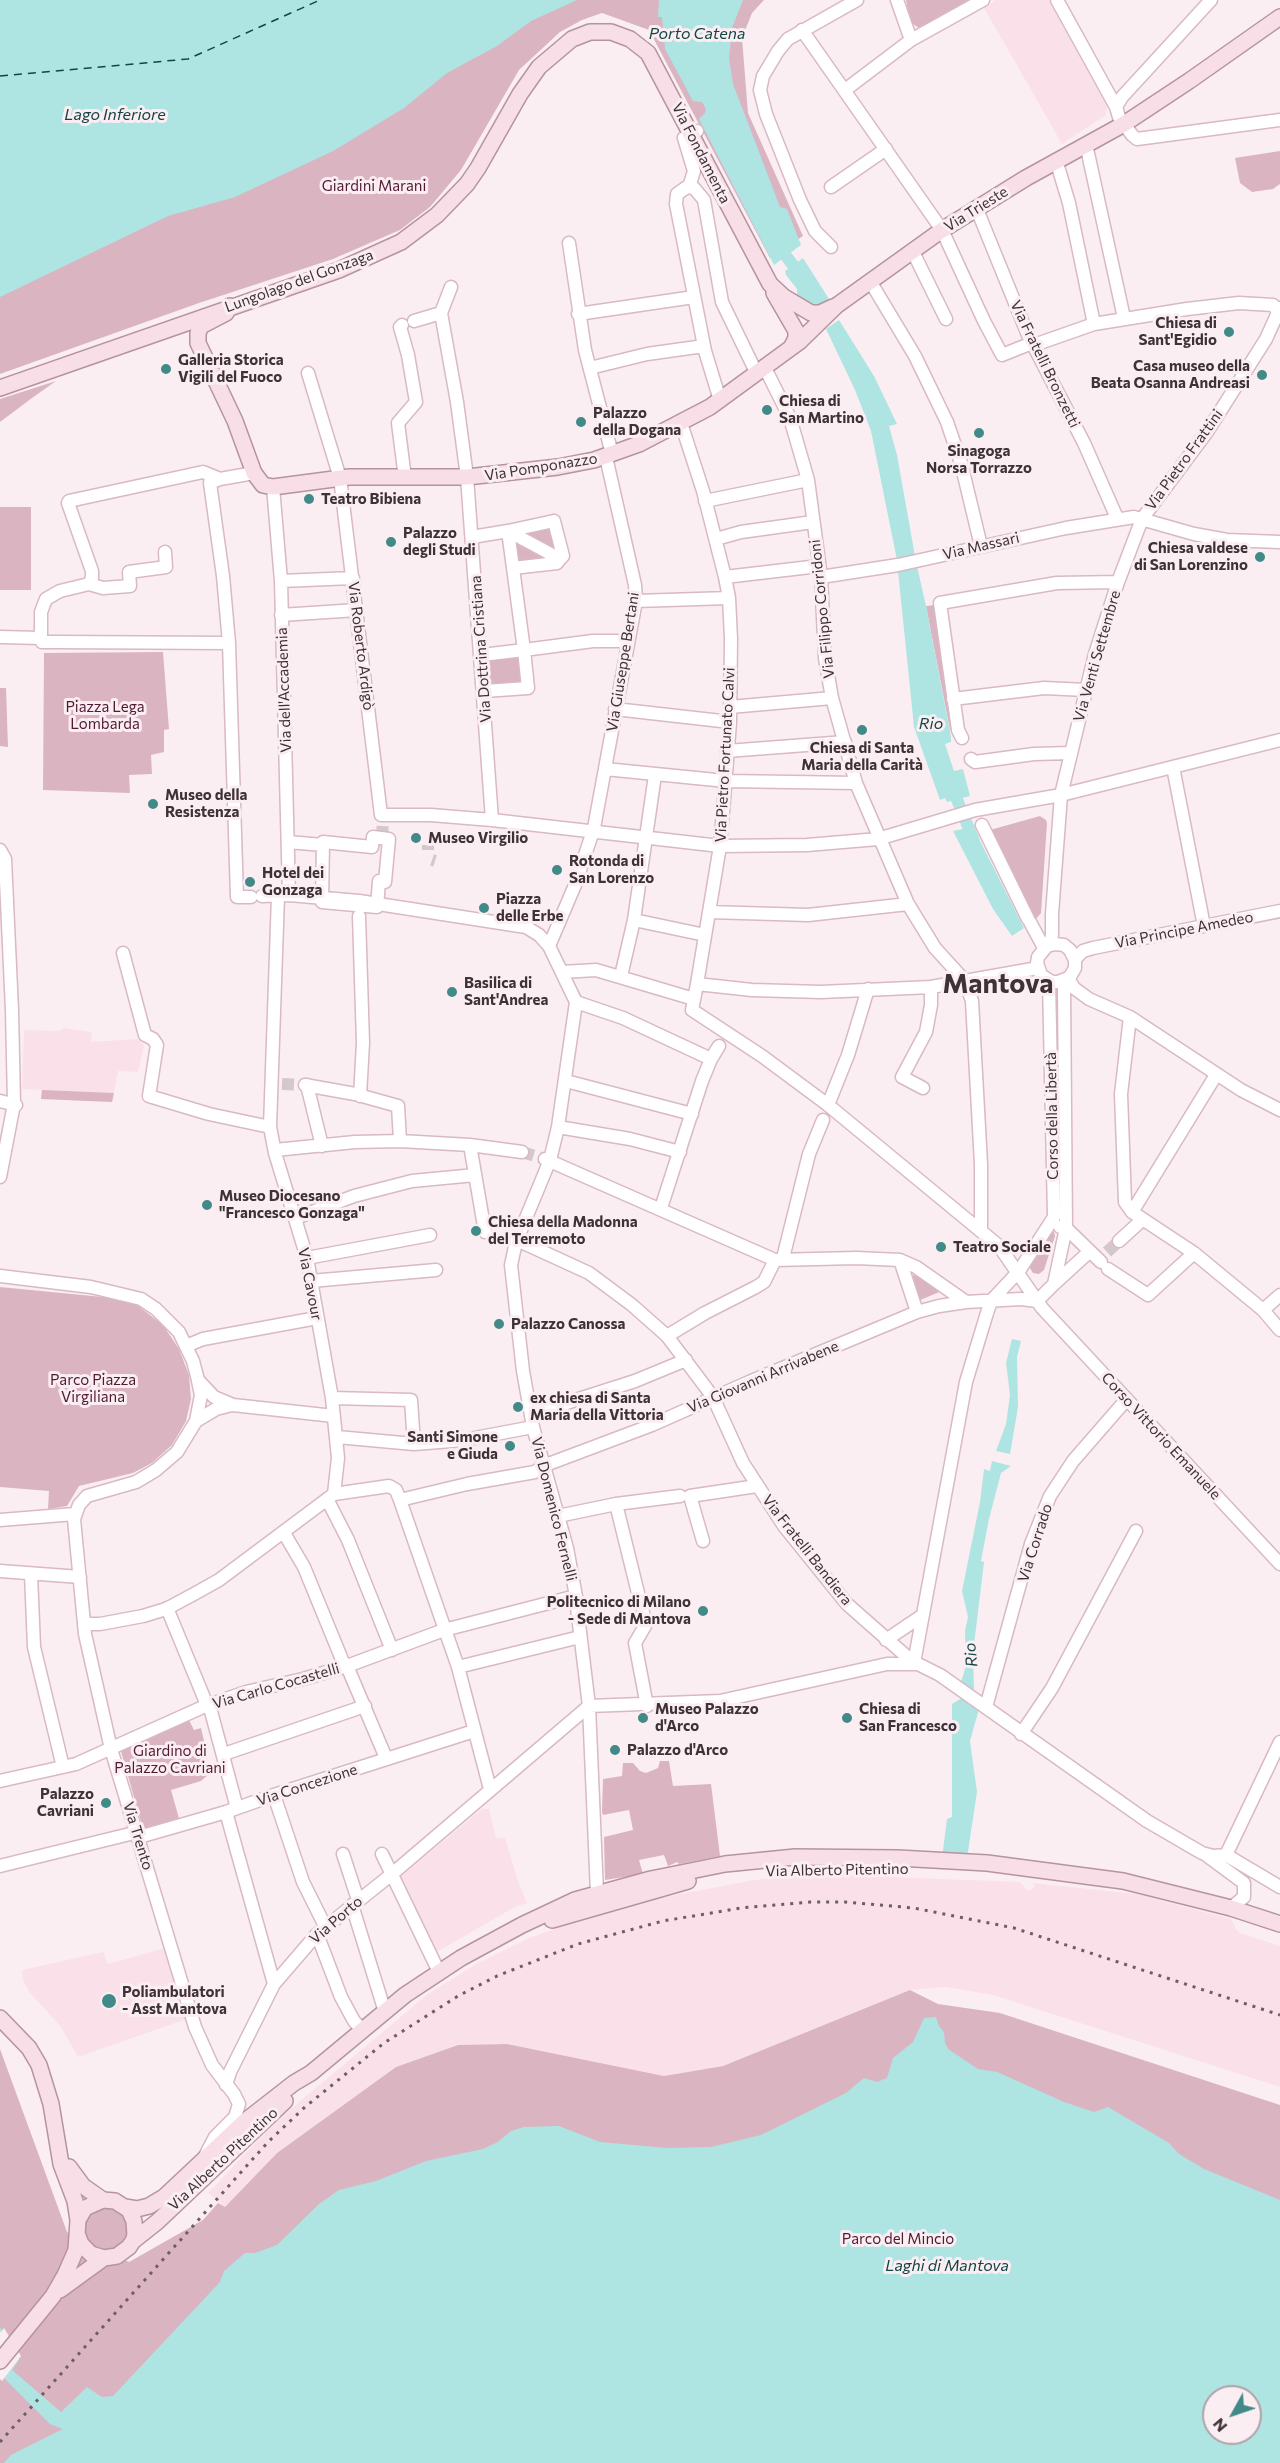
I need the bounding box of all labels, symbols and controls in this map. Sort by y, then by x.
water label: Porto Catena [649,24,745,44]
street label: Via Fondamenta [668,100,734,206]
water label: Lago Inferiore [64,105,166,125]
park label: Giardini Marani [322,177,426,195]
street label: Via Trieste [941,182,1011,236]
street label: Lungolago del Gonzaga [222,246,376,316]
street label: Via Fratelli Bronzetti [1006,297,1084,431]
place label: Chiesa di Sant'Egidio [1138,314,1217,349]
marker: Chiesa di Sant'Egidio [1222,325,1236,339]
place label: Galleria Storica Vigili del Fuoco [178,351,284,386]
place label: Casa museo della Beata Osanna Andreasi [1091,357,1250,392]
marker: Galleria Storica Vigili del Fuoco [159,362,173,376]
marker: Casa museo della Beata Osanna Andreasi [1255,368,1269,382]
place label: Chiesa di San Martino [779,392,864,427]
marker: Chiesa di San Martino [760,403,774,417]
place label: Palazzo della Dogana [593,404,681,439]
street label: Via Pietro Frattini [1141,406,1227,514]
marker: Palazzo della Dogana [574,415,588,429]
marker: Sinagoga Norsa Torrazzo [972,426,986,440]
place label: Sinagoga Norsa Torrazzo [926,442,1032,477]
street label: Via Pomponazzo [483,449,599,485]
place label: Teatro Bibiena [321,490,421,508]
marker: Teatro Bibiena [302,492,316,506]
place label: Palazzo degli Studi [403,524,476,559]
street label: Via Massari [941,528,1021,564]
marker: Palazzo degli Studi [384,535,398,549]
street label: Via Filippo Corridoni [806,539,838,679]
place label: Chiesa valdese di San Lorenzino [1134,539,1248,574]
marker: Chiesa valdese di San Lorenzino [1253,550,1267,564]
street label: Via Dottrina Cristiana [467,575,495,723]
street label: Via Roberto Ardigò [344,581,378,711]
street label: Via Venti Settembre [1070,588,1124,724]
street label: Via Giuseppe Bertani [603,591,643,733]
street label: Via dell'Accademia [273,627,295,753]
street label: Via Pietro Fortunato Calvi [711,667,739,843]
park label: Piazza Lega Lombarda [65,698,145,733]
water label: Rio [919,714,943,734]
marker: Chiesa di Santa Maria della Carità [855,723,869,737]
place label: Chiesa di Santa Maria della Carità [801,739,923,774]
place label: Museo della Resistenza [165,786,247,821]
marker: Museo della Resistenza [146,797,160,811]
place label: Museo Virgilio [428,829,528,847]
marker: Museo Virgilio [409,831,423,845]
place label: Rotonda di San Lorenzo [569,852,654,887]
marker: Rotonda di San Lorenzo [550,863,564,877]
place label: Hotel dei Gonzaga [262,864,324,899]
marker: Hotel dei Gonzaga [243,875,257,889]
place label: Piazza delle Erbe [496,890,564,925]
marker: Piazza delle Erbe [477,901,491,915]
street label: Via Principe Amedeo [1113,908,1255,952]
district label: Mantova [942,968,1054,1000]
place label: Basilica di Sant'Andrea [464,974,548,1009]
marker: Basilica di Sant'Andrea [445,985,459,999]
street label: Corso della Libertà [1042,1052,1062,1180]
place label: Museo Diocesano "Francesco Gonzaga" [219,1187,365,1222]
marker: Museo Diocesano "Francesco Gonzaga" [200,1198,214,1212]
place label: Chiesa della Madonna del Terremoto [488,1213,638,1248]
marker: Chiesa della Madonna del Terremoto [469,1224,483,1238]
place label: Teatro Sociale [953,1238,1051,1256]
marker: Teatro Sociale [934,1240,948,1254]
street label: Via Cavour [294,1246,326,1322]
place label: Palazzo Canossa [511,1315,625,1333]
marker: Palazzo Canossa [492,1317,506,1331]
street label: Via Giovanni Arrivabene [685,1337,841,1417]
street label: Corso Vittorio Emanuele [1097,1369,1225,1503]
park label: Parco Piazza Virgiliana [50,1371,136,1406]
place label: ex chiesa di Santa Maria della Vittoria [530,1389,664,1424]
marker: ex chiesa di Santa Maria della Vittoria [511,1400,525,1414]
place label: Santi Simone e Giuda [407,1428,498,1463]
street label: Via Domenico Fernelli [527,1435,581,1583]
marker: Santi Simone e Giuda [503,1439,517,1453]
street label: Via Fratelli Bandiera [758,1491,856,1609]
street label: Via Corrado [1014,1502,1056,1584]
place label: Politecnico di Milano - Sede di Mantova [547,1593,691,1628]
marker: Politecnico di Milano - Sede di Mantova [696,1604,710,1618]
water label: Rio [960,1642,982,1668]
street label: Via Carlo Cocastelli [210,1659,342,1713]
place label: Museo Palazzo d'Arco [655,1700,759,1735]
place label: Chiesa di San Francesco [859,1700,957,1735]
marker: Museo Palazzo d'Arco [636,1711,650,1725]
marker: Chiesa di San Francesco [840,1711,854,1725]
place label: Palazzo d'Arco [627,1741,728,1759]
park label: Giardino di Palazzo Cavriani [114,1742,226,1777]
marker: Palazzo d'Arco [608,1743,622,1757]
street label: Via Concezione [254,1760,360,1810]
place label: Palazzo Cavriani [37,1785,94,1820]
marker: Palazzo Cavriani [99,1796,113,1810]
street label: Via Trento [119,1800,157,1872]
street label: Via Alberto Pitentino [765,1860,909,1880]
street label: Via Porto [306,1892,366,1948]
place label: Poliambulatori - Asst Mantova [122,1983,227,2018]
marker: Poliambulatori - Asst Mantova [100,1992,118,2010]
street label: Via Alberto Pitentino [165,2104,281,2214]
park label: Parco del Mincio [842,2230,954,2248]
water label: Laghi di Mantova [885,2256,1009,2276]
north arrow [1202,2385,1262,2445]
text: N [1208,2415,1230,2436]

